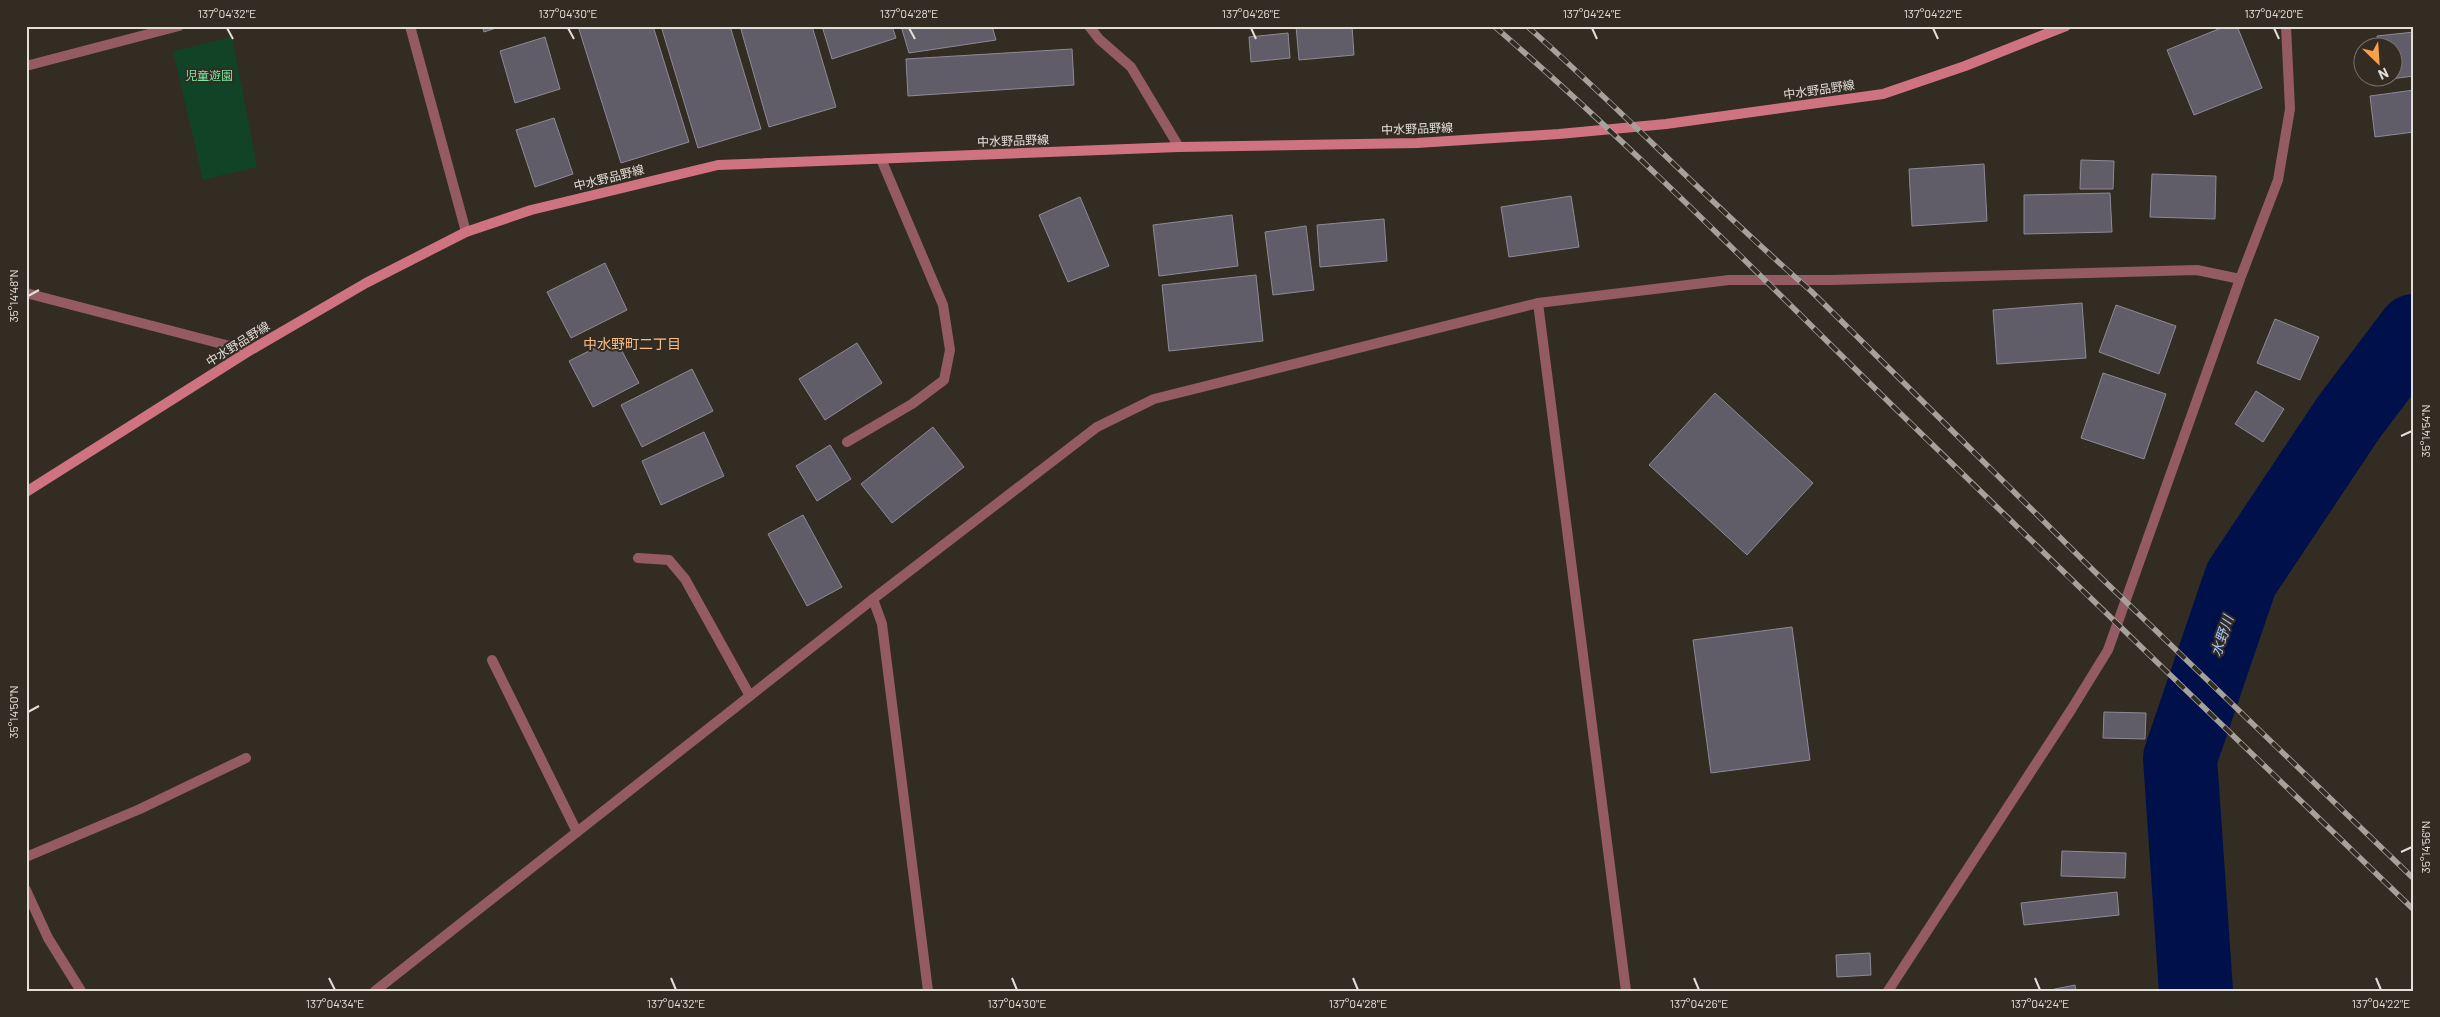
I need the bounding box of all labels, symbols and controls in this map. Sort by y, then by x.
text: 137°04'32"E [198,6,256,20]
text: 137°04'30"E [539,6,597,20]
text: 137°04'28"E [880,6,938,20]
text: 137°04'26"E [1222,6,1280,20]
text: 137°04'24"E [1563,6,1621,20]
text: 137°04'22"E [1904,6,1962,20]
text: 137°04'20"E [2244,6,2304,20]
north arrow [2352,38,2402,88]
text: N [2376,65,2392,84]
park label: 児童遊園 [185,68,233,82]
street label: 中水野品野線 [1782,77,1855,101]
street label: 中水野品野線 [1381,120,1453,136]
street label: 中水野品野線 [977,132,1049,148]
street label: 中水野品野線 [572,162,645,193]
text: 35°14'48"N [6,269,20,323]
street label: 中水野品野線 [203,318,272,368]
district label: 中水野町二丁目 [583,335,681,352]
text: 35°14'54"N [2418,404,2432,458]
water label: 水野川 [2207,611,2237,658]
text: 35°14'50"N [6,685,20,739]
text: 35°14'56"N [2418,821,2432,873]
text: 137°04'34"E [306,996,364,1010]
text: 137°04'32"E [647,996,705,1010]
text: 137°04'30"E [988,996,1046,1010]
text: 137°04'28"E [1329,996,1387,1010]
text: 137°04'26"E [1670,996,1728,1010]
text: 137°04'24"E [2011,996,2069,1010]
text: 137°04'22"E [2352,996,2410,1010]

